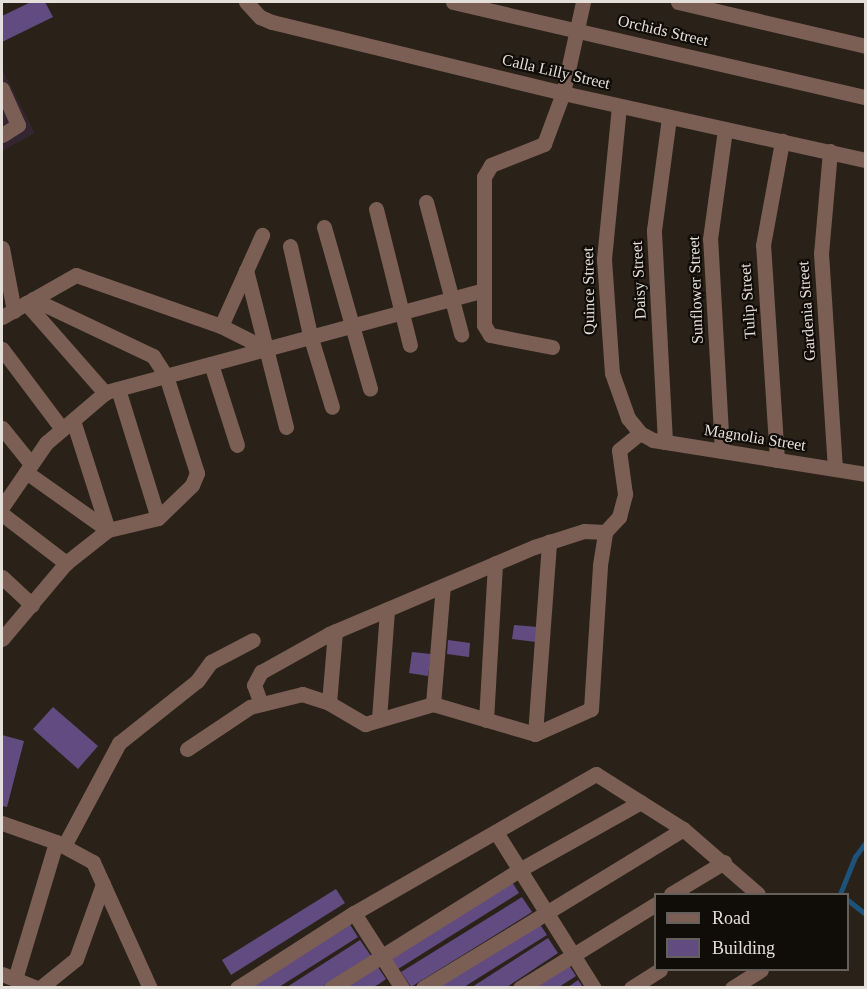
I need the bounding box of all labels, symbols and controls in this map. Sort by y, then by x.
street label: Orchids Street [616,11,710,51]
street label: Calla Lilly Street [500,50,612,94]
street label: Sunflower Street [685,236,707,344]
street label: Daisy Street [627,240,651,320]
street label: Quince Street [579,247,599,335]
street label: Gardenia Street [794,260,820,362]
street label: Tulip Street [736,263,760,339]
street label: Magnolia Street [703,420,807,456]
legend [654,893,849,971]
text: Road [712,908,750,928]
text: Building [712,938,775,958]

